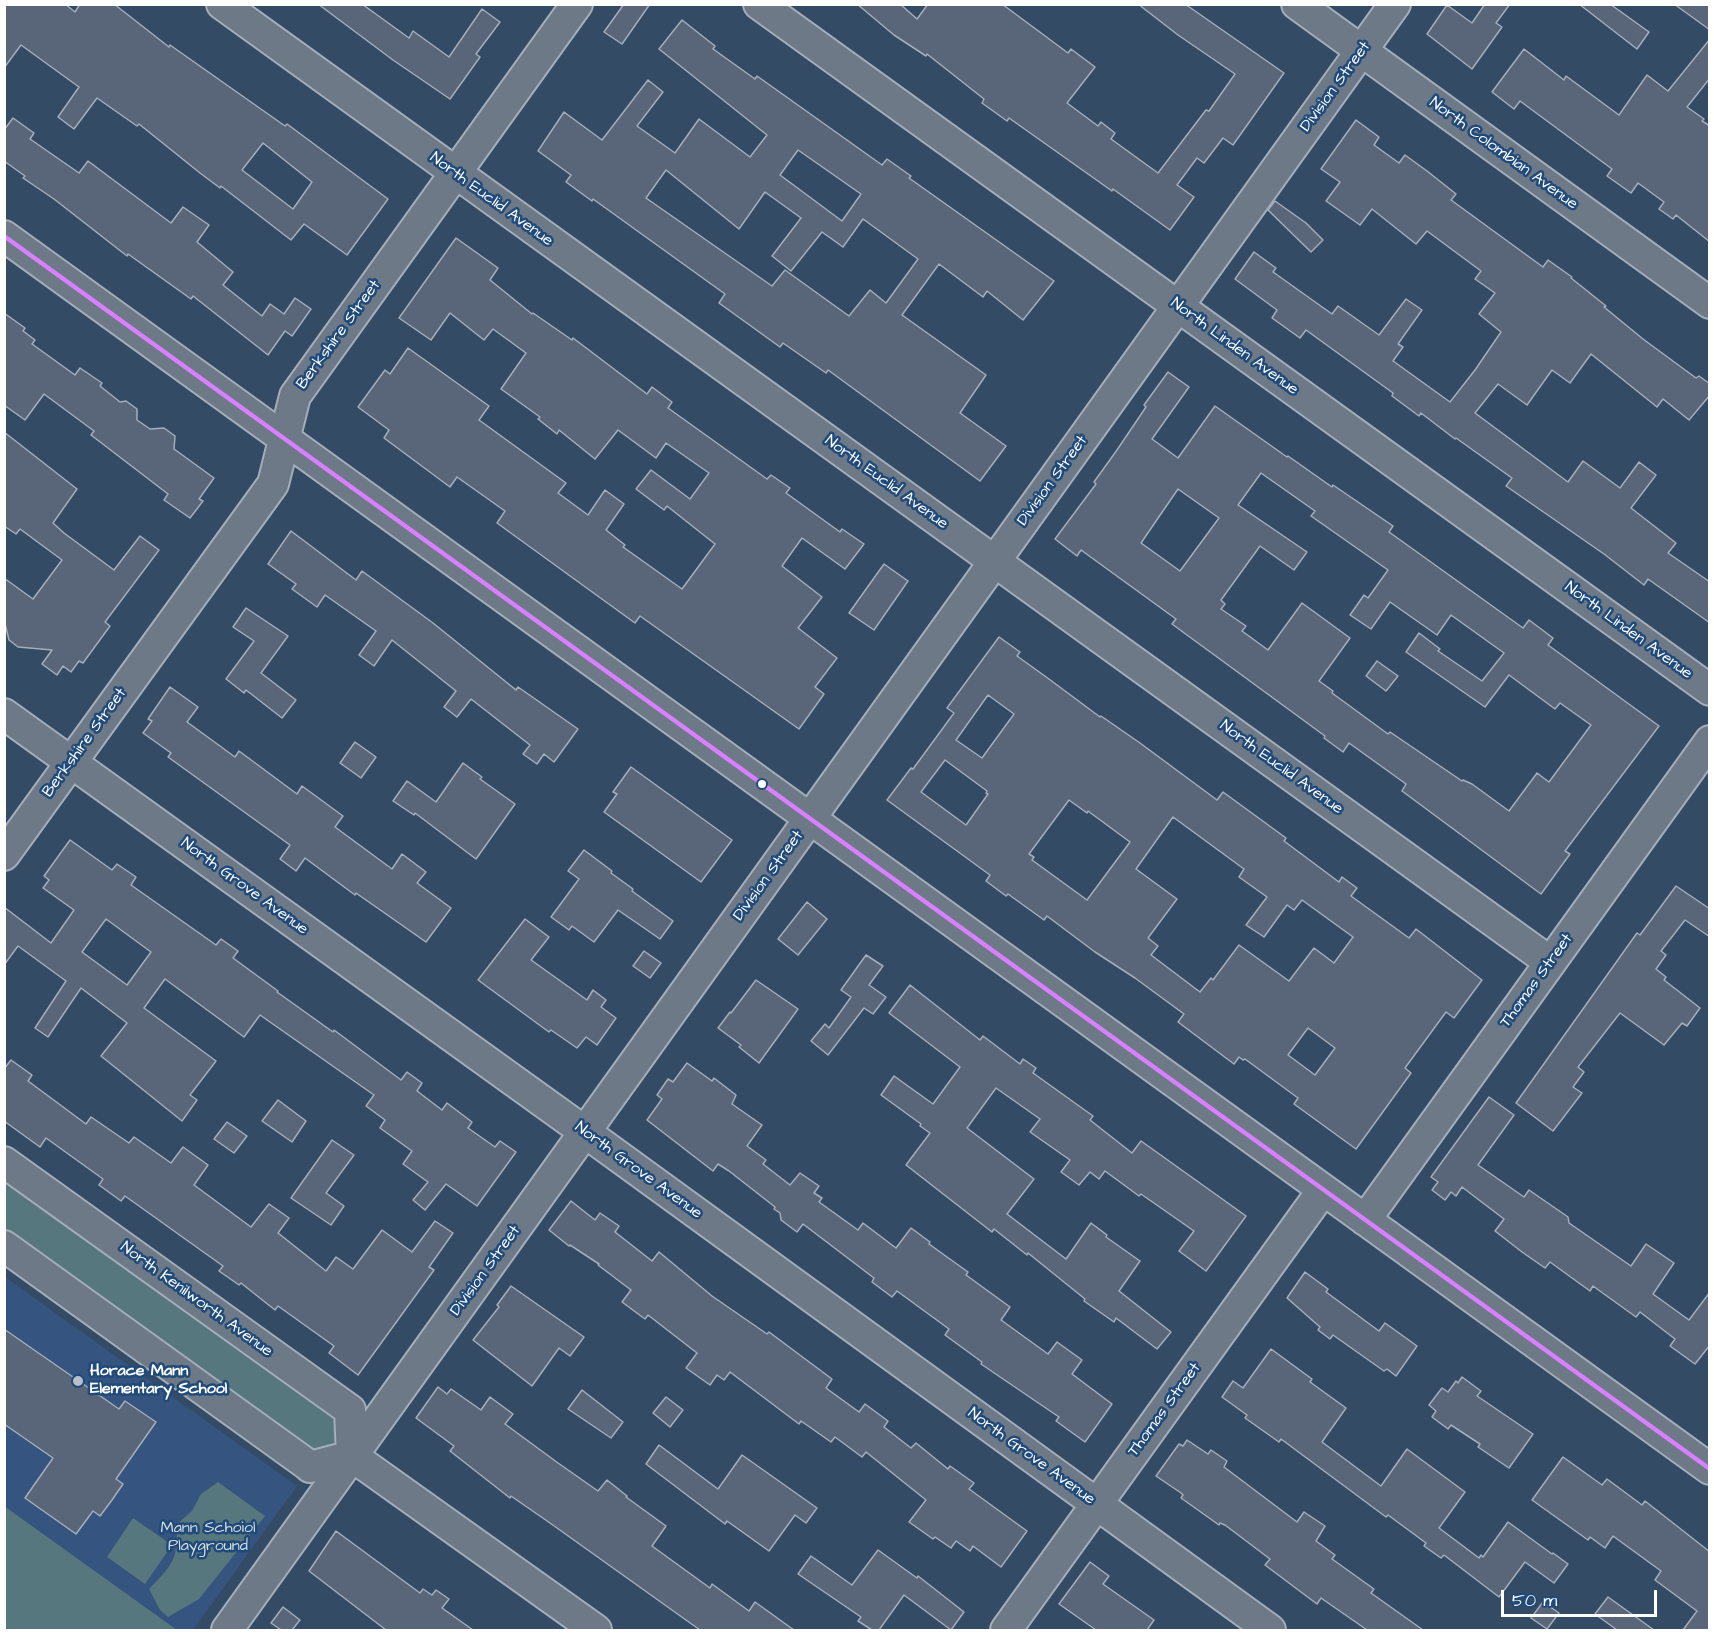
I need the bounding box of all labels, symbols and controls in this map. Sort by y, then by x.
street label: Division Street [1297,38,1375,136]
street label: North Colombian Avenue [1425,94,1581,214]
street label: North Euclid Avenue [426,149,556,251]
street label: Berkshire Street [293,277,385,393]
street label: North Linden Avenue [1166,294,1302,400]
street label: North Euclid Avenue [821,432,951,534]
street label: Division Street [1014,432,1092,530]
street label: North Linden Avenue [1560,578,1696,684]
street label: Berkshire Street [39,685,131,801]
street label: North Euclid Avenue [1216,717,1346,819]
unlabelled marker [756,778,768,790]
street label: Division Street [730,827,808,925]
street label: North Grove Avenue [177,834,311,940]
street label: Thomas Street [1497,930,1577,1032]
street label: North Grove Avenue [571,1118,705,1224]
street label: Division Street [447,1222,525,1320]
street label: North Kenilworth Avenue [116,1238,276,1362]
street label: Thomas Street [1125,1359,1205,1461]
place label: Horace Mann Elementary School [90,1362,227,1400]
marker: Horace Mann Elementary School [71,1374,85,1388]
street label: North Grove Avenue [964,1404,1098,1510]
park label: Mann Schoiol Playground [160,1519,256,1557]
scale bar [1504,1578,1660,1616]
text: 50 m [1512,1588,1557,1613]

